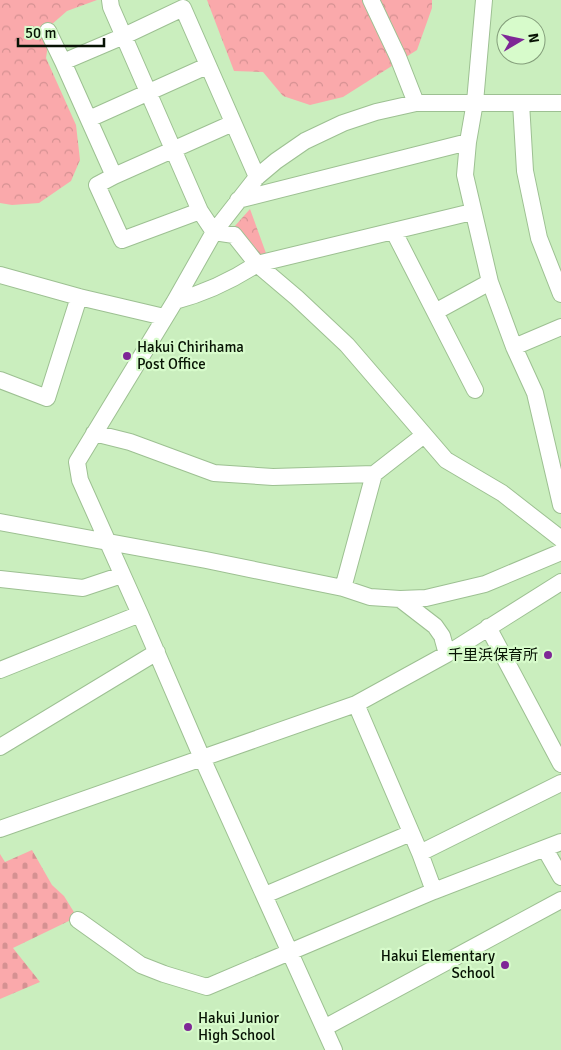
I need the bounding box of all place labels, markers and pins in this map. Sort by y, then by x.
place label: Hakui Chirihama Post Office [137,338,244,373]
marker: Hakui Chirihama Post Office [121,350,133,362]
place label: 千里浜保育所 [448,646,538,664]
marker: 千里浜保育所 [542,649,554,661]
place label: Hakui Elementary School [381,947,495,982]
marker: Hakui Elementary School [499,959,511,971]
place label: Hakui Junior High School [198,1009,279,1044]
marker: Hakui Junior High School [182,1021,194,1033]

